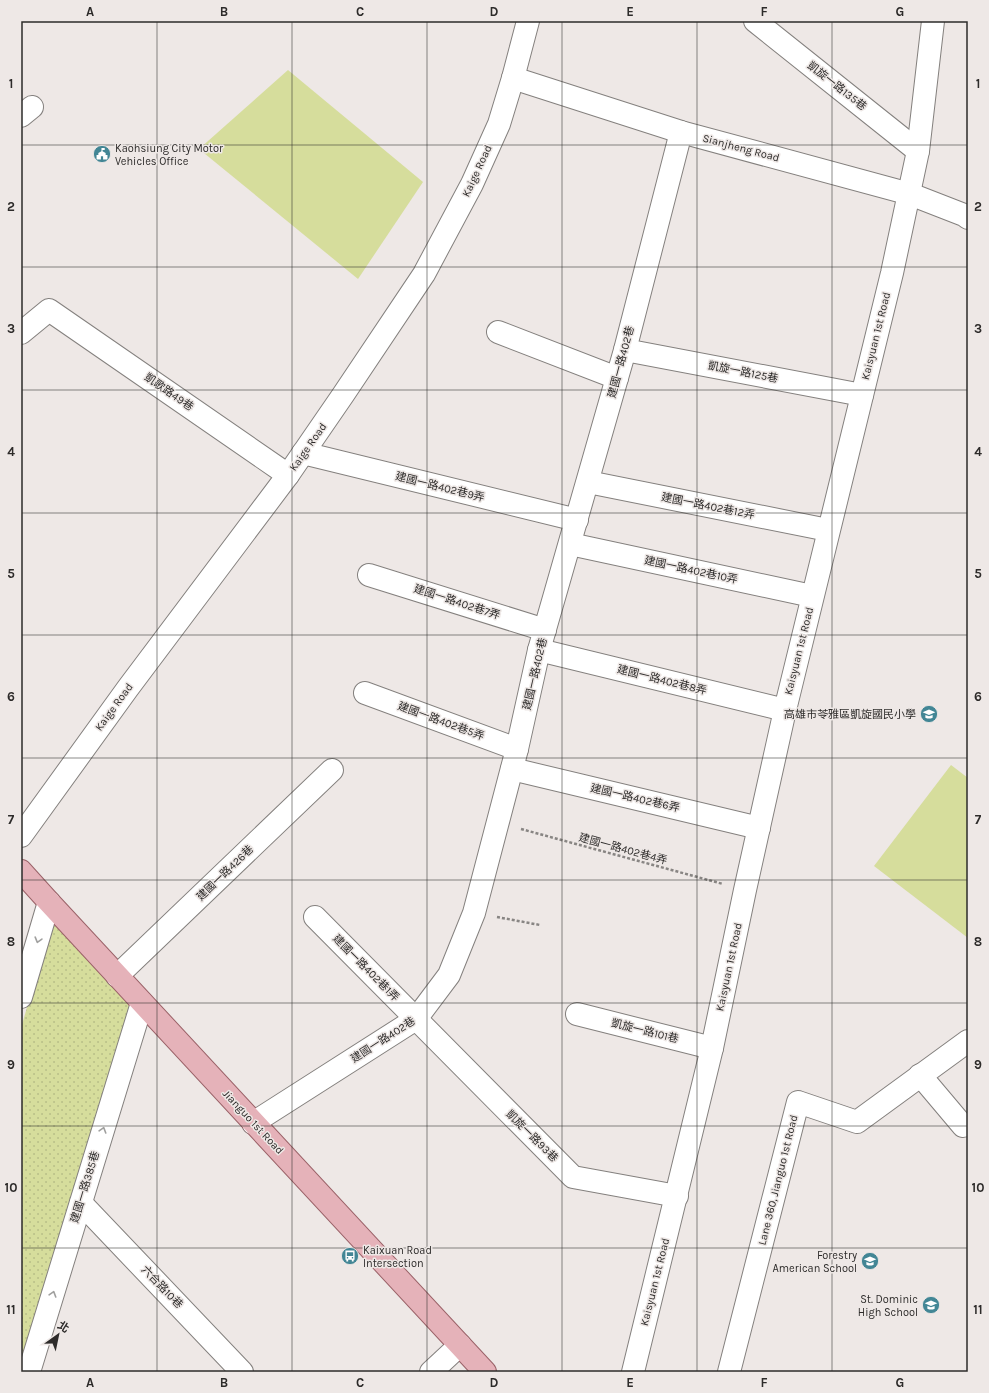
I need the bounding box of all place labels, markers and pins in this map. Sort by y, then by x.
place label: Kaohsiung City Motor Vehicles Office [115,142,223,168]
public building icon: Kaohsiung City Motor Vehicles Office [92,144,112,164]
school or university icon: 高雄市苓雅區凱旋國民小學 [919,704,939,724]
place label: 高雄市苓雅區凱旋國民小學 [784,708,916,721]
place label: Kaixuan Road Intersection [363,1244,432,1270]
bus stop icon: Kaixuan Road Intersection [340,1246,360,1266]
place label: Forestry American School [772,1249,857,1275]
school or university icon: Forestry American School [860,1251,880,1271]
place label: St. Dominic High School [858,1293,918,1319]
school or university icon: St. Dominic High School [921,1295,941,1315]

